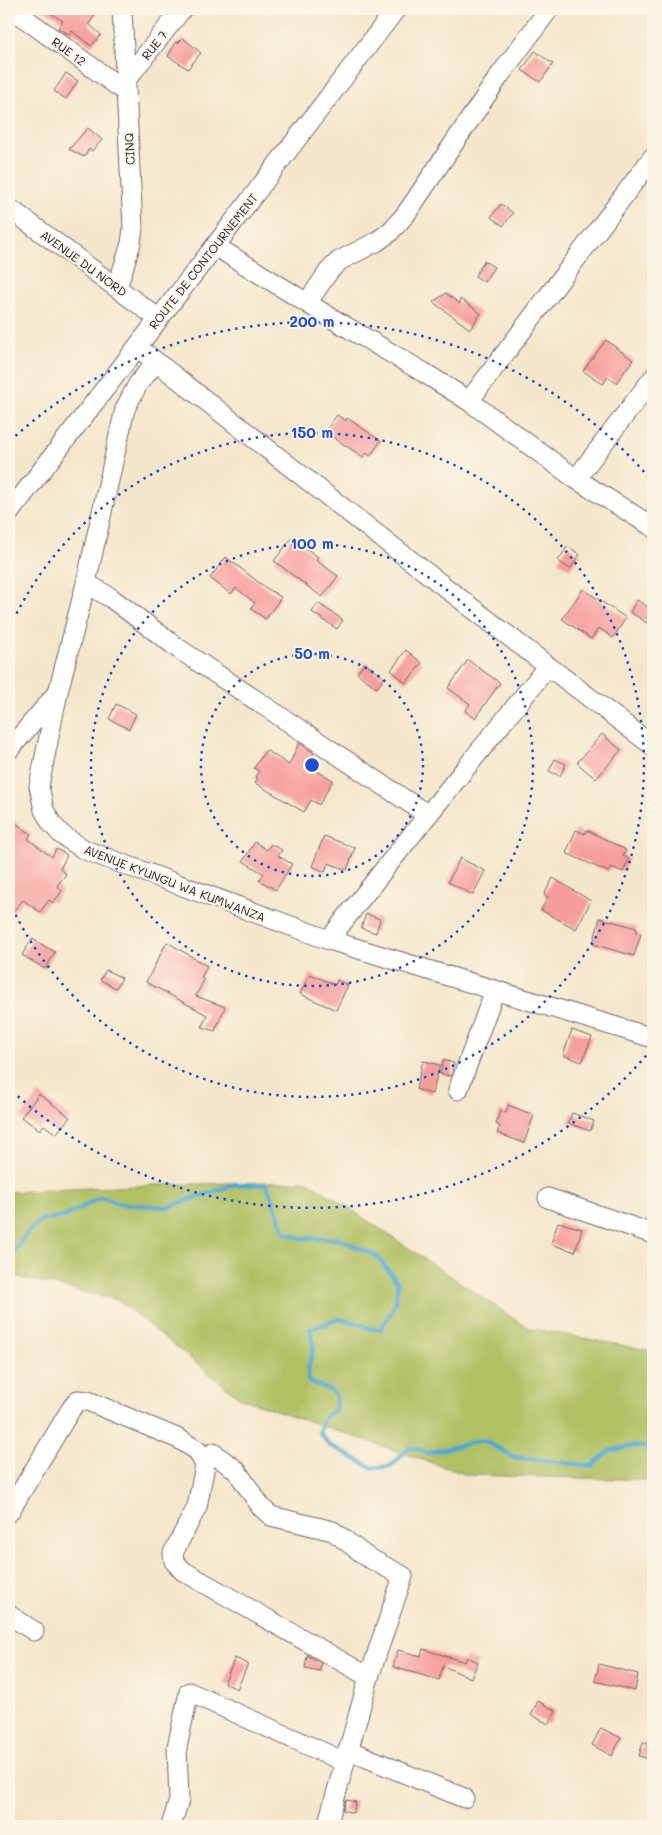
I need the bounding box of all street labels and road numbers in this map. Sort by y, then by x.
street label: RUE 7 [138,27,171,63]
street label: RUE 12 [49,33,89,69]
street label: CINQ [120,133,138,165]
street label: ROUTE DE CONTOURNEMENT [145,190,261,332]
street label: AVENUE DU NORD [38,226,130,300]
street label: AVENUE KYUNGU WA KUMWANZA [82,841,268,925]

